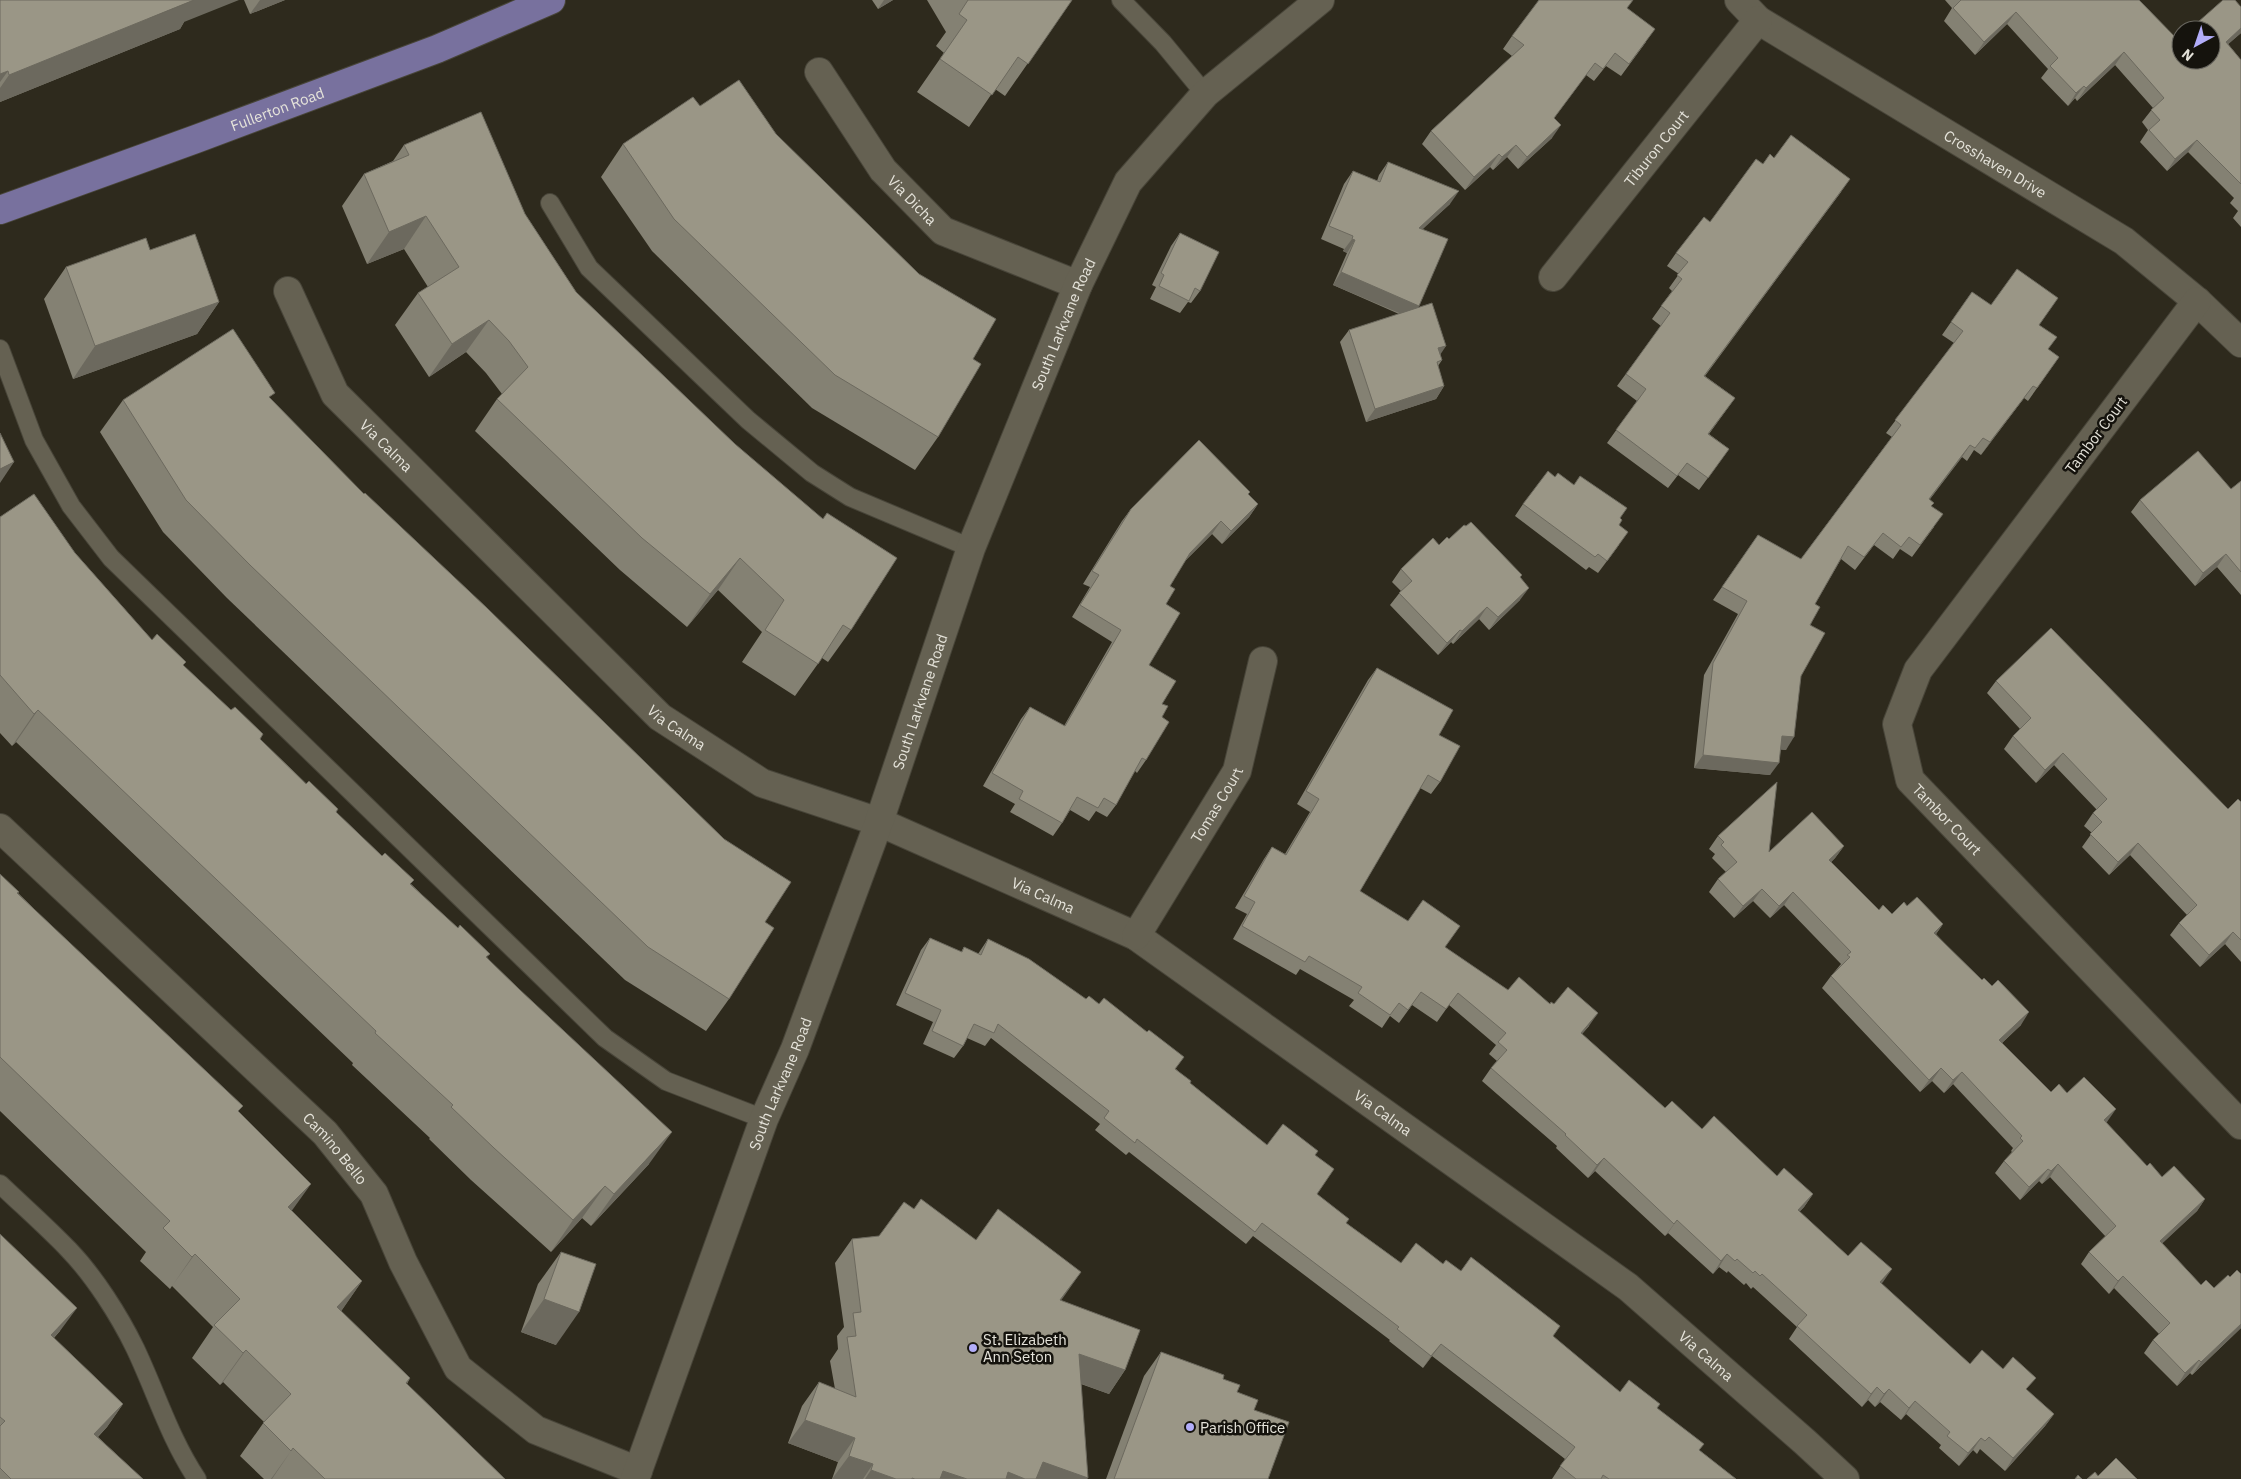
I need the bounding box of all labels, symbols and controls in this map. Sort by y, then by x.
north arrow [2171,20,2221,70]
text: N [2178,45,2197,65]
street label: Fullerton Road [228,83,327,135]
street label: Tiburon Court [1620,106,1692,190]
street label: Crosshaven Drive [1941,125,2050,202]
street label: Via Dicha [884,171,941,229]
street label: South Larkvane Road [1027,255,1099,393]
street label: Tambor Court [2061,393,2131,477]
street label: Via Calma [356,415,417,476]
street label: South Larkvane Road [888,631,951,772]
street label: Via Calma [643,700,710,754]
street label: Tomas Court [1186,766,1247,846]
street label: Tambor Court [1909,779,1986,859]
street label: Via Calma [1009,873,1078,917]
street label: South Larkvane Road [744,1015,815,1153]
street label: Via Calma [1350,1085,1416,1140]
street label: Camino Bello [299,1108,372,1188]
street label: Via Calma [1675,1326,1738,1385]
place label: St. Elizabeth Ann Seton [983,1330,1067,1366]
marker: St. Elizabeth Ann Seton [967,1342,979,1354]
place label: Parish Office [1200,1418,1285,1437]
marker: Parish Office [1184,1421,1196,1433]

